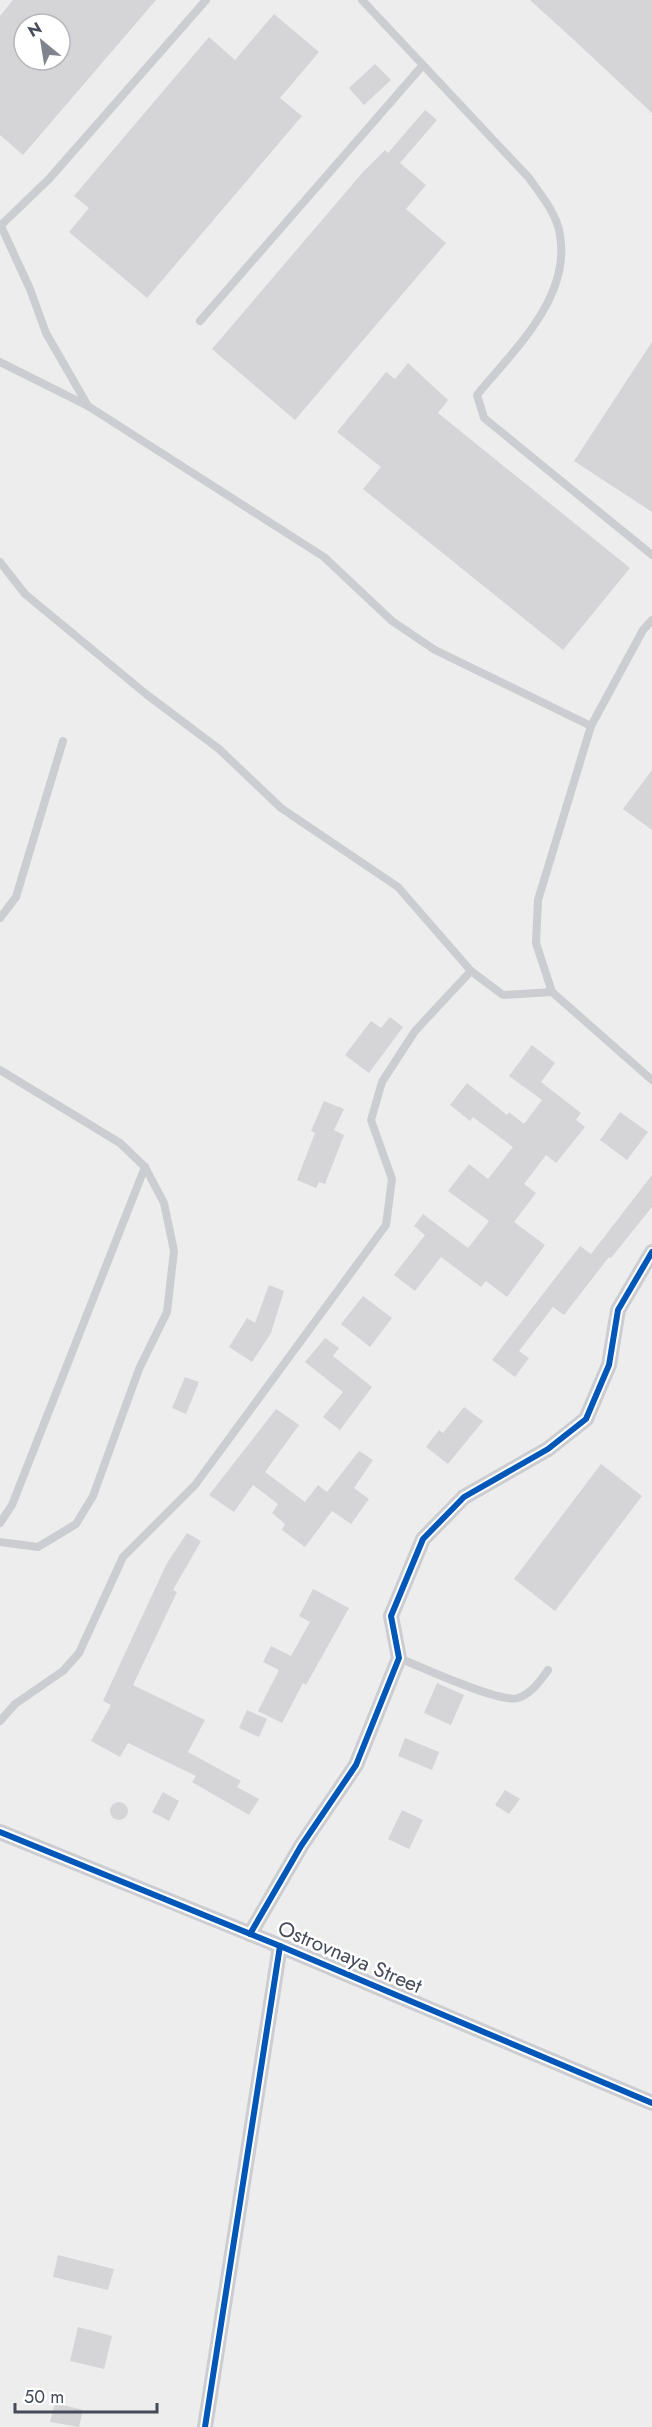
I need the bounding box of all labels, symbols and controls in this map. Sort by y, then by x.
north arrow [12,12,72,72]
text: N [23,16,46,43]
street label: Ostrovnaya Street [273,1913,427,2001]
scale bar [15,2376,158,2414]
text: 50 m [24,2384,64,2410]

